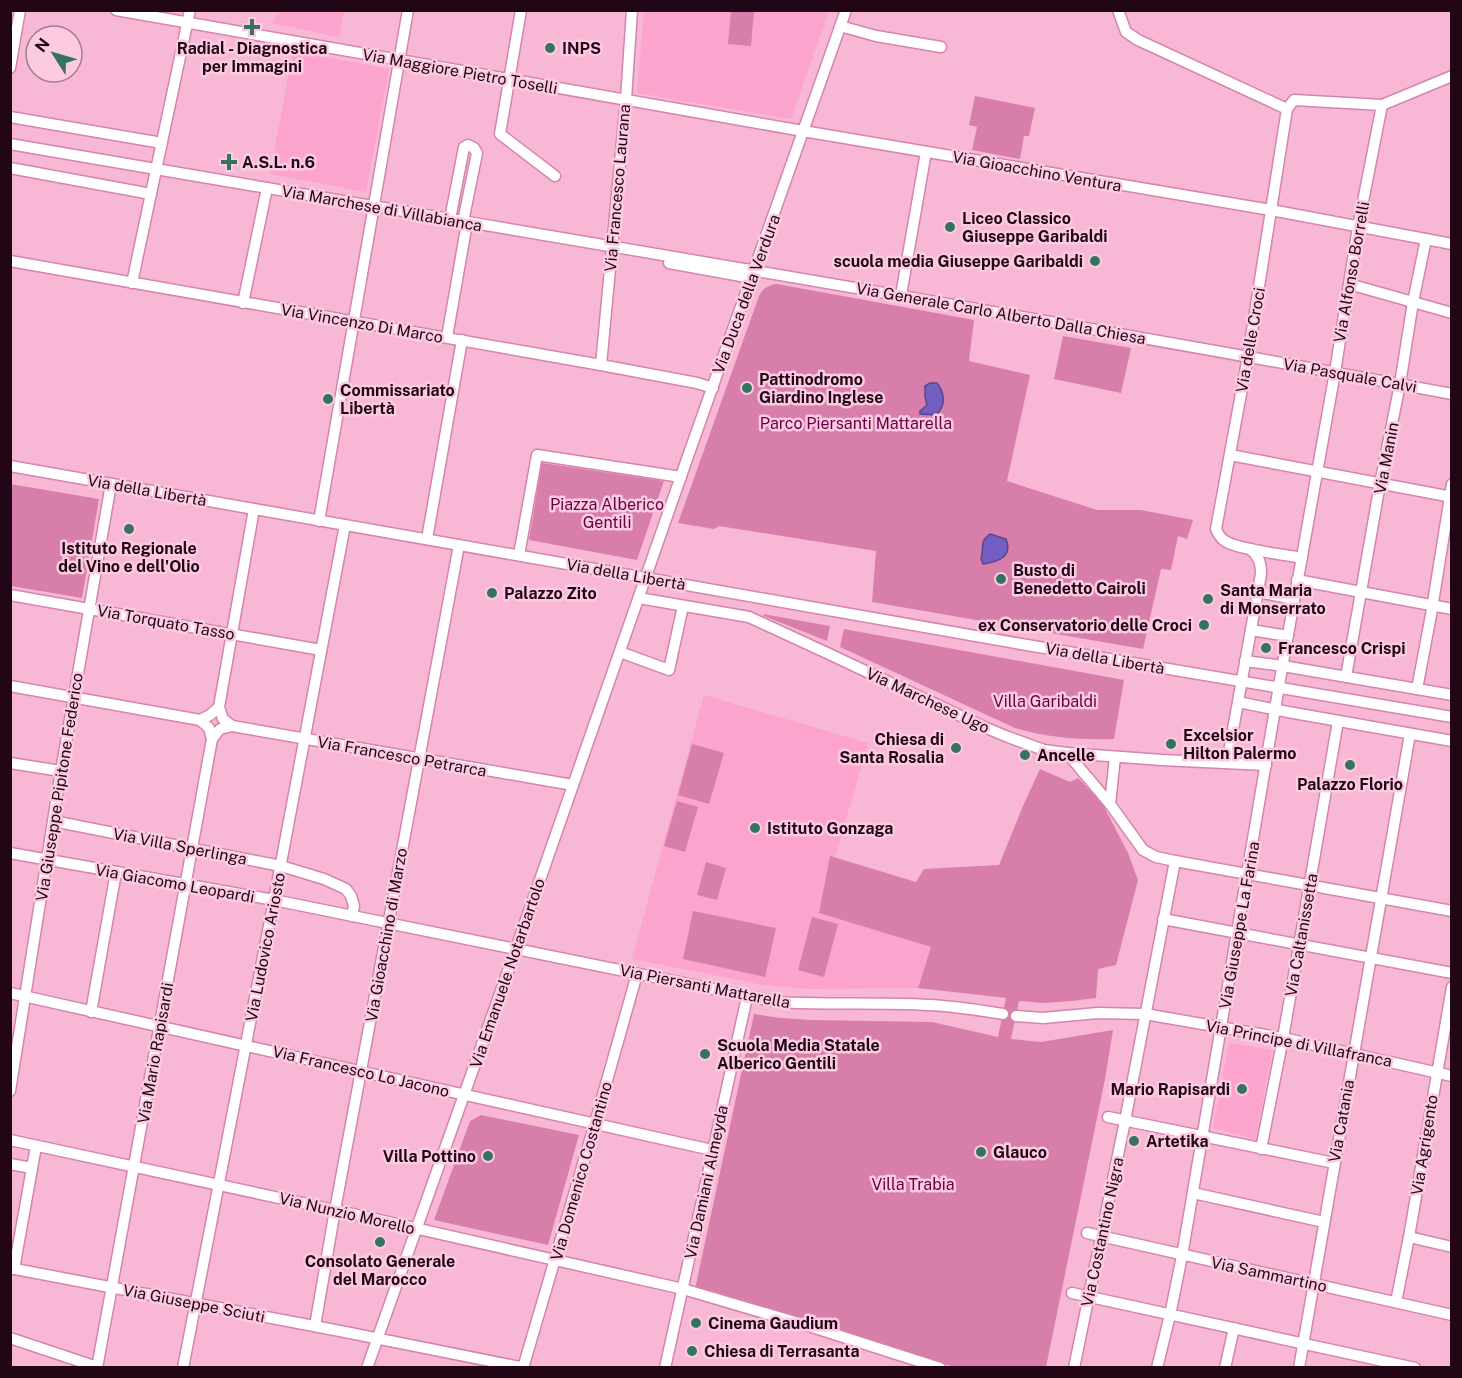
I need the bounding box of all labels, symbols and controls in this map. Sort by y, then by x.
marker: Radial - Diagnostica per Immagini [243,18,261,36]
north arrow [24,24,84,84]
text: N [31,35,54,56]
place label: Radial - Diagnostica per Immagini [177,39,327,76]
place label: INPS [562,39,601,58]
marker: INPS [543,41,557,55]
street label: Via Maggiore Pietro Toselli [361,45,559,98]
street label: Via Francesco Laurana [601,103,634,273]
street label: Via Gioacchino Ventura [951,147,1123,196]
marker: A.S.L. n.6 [220,153,238,171]
place label: A.S.L. n.6 [242,153,315,172]
street label: Via Marchese di Villabianca [280,181,484,236]
street label: Via Alfonso Borrelli [1330,200,1373,344]
place label: Liceo Classico Giuseppe Garibaldi [962,209,1108,246]
street label: Via Duca della Verdura [709,212,784,376]
marker: Liceo Classico Giuseppe Garibaldi [943,220,957,234]
place label: scuola media Giuseppe Garibaldi [834,252,1083,271]
marker: scuola media Giuseppe Garibaldi [1088,254,1102,268]
street label: Via Generale Carlo Alberto Dalla Chiesa [855,279,1147,348]
street label: Via delle Croci [1232,286,1269,394]
street label: Via Vincenzo Di Marco [279,300,444,347]
street label: Via Pasquale Calvi [1281,354,1418,397]
place label: Pattinodromo Giardino Inglese [759,370,884,407]
place label: Commissariato Libertà [340,381,455,418]
marker: Pattinodromo Giardino Inglese [740,381,754,395]
marker: Commissariato Libertà [321,392,335,406]
park label: Parco Piersanti Mattarella [760,414,952,433]
street label: Via Manin [1370,420,1403,496]
street label: Via della Libertà [86,471,208,510]
park label: Piazza Alberico Gentili [550,495,664,532]
marker: Istituto Regionale del Vino e dell'Olio [122,522,136,536]
place label: Istituto Regionale del Vino e dell'Olio [58,539,200,576]
street label: Via della Libertà [565,555,687,594]
place label: Busto di Benedetto Cairoli [1013,561,1146,598]
marker: Busto di Benedetto Cairoli [994,572,1008,586]
place label: Santa Maria di Monserrato [1220,581,1326,618]
place label: Palazzo Zito [504,584,597,603]
marker: Palazzo Zito [485,586,499,600]
marker: Santa Maria di Monserrato [1201,592,1215,606]
street label: Via Torquato Tasso [95,601,236,644]
place label: ex Conservatorio delle Croci [978,616,1192,635]
marker: ex Conservatorio delle Croci [1197,618,1211,632]
street label: Via della Libertà [1044,639,1166,678]
place label: Francesco Crispi [1278,639,1405,658]
marker: Francesco Crispi [1259,641,1273,655]
street label: Via Marchese Ugo [863,664,992,737]
street label: Via Giuseppe Pipitone Federico [32,671,87,903]
park label: Villa Garibaldi [993,692,1097,711]
place label: Excelsior Hilton Palermo [1183,726,1296,763]
place label: Chiesa di Santa Rosalia [839,730,944,767]
street label: Via Francesco Petrarca [316,732,488,781]
marker: Excelsior Hilton Palermo [1164,737,1178,751]
marker: Chiesa di Santa Rosalia [949,741,963,755]
place label: Ancelle [1037,746,1095,765]
marker: Ancelle [1018,748,1032,762]
marker: Palazzo Florio [1343,758,1357,772]
place label: Palazzo Florio [1297,775,1403,794]
place label: Istituto Gonzaga [767,819,893,838]
marker: Istituto Gonzaga [748,821,762,835]
street label: Via Villa Sperlinga [111,824,249,869]
street label: Via Giuseppe La Farina [1215,840,1264,1010]
street label: Via Gioacchino di Marzo [362,846,411,1024]
street label: Via Giacomo Leopardi [94,860,256,907]
street label: Via Ludovico Ariosto [242,871,289,1023]
street label: Via Caltanissetta [1281,872,1322,998]
street label: Via Emanuele Notarbartolo [466,876,549,1071]
street label: Via Piersanti Mattarella [618,961,792,1012]
street label: Via Mario Rapisardi [134,981,177,1125]
street label: Via Principe di Villafranca [1204,1016,1394,1071]
place label: Scuola Media Statale Alberico Gentili [717,1036,880,1073]
street label: Via Francesco Lo Jacono [271,1042,451,1101]
marker: Scuola Media Statale Alberico Gentili [698,1047,712,1061]
street label: Via Catania [1325,1078,1358,1164]
street label: Via Domenico Costantino [547,1079,616,1263]
place label: Mario Rapisardi [1110,1080,1230,1099]
marker: Mario Rapisardi [1235,1082,1249,1096]
street label: Via Agrigento [1407,1094,1442,1197]
street label: Via Damiani Almeyda [681,1103,732,1261]
place label: Artetika [1146,1132,1209,1151]
marker: Artetika [1127,1134,1141,1148]
place label: Glauco [993,1143,1047,1162]
marker: Glauco [974,1145,988,1159]
place label: Villa Pottino [383,1147,476,1166]
marker: Villa Pottino [481,1149,495,1163]
street label: Via Costantino Nigra [1077,1156,1128,1309]
park label: Villa Trabia [871,1175,955,1194]
street label: Via Nunzio Morello [277,1189,417,1238]
marker: Consolato Generale del Marocco [373,1235,387,1249]
place label: Consolato Generale del Marocco [305,1252,455,1289]
street label: Via Sammartino [1209,1253,1329,1296]
street label: Via Giuseppe Sciuti [121,1280,267,1327]
place label: Cinema Gaudium [708,1314,838,1333]
marker: Cinema Gaudium [689,1316,703,1330]
place label: Chiesa di Terrasanta [704,1342,859,1361]
marker: Chiesa di Terrasanta [685,1344,699,1358]

